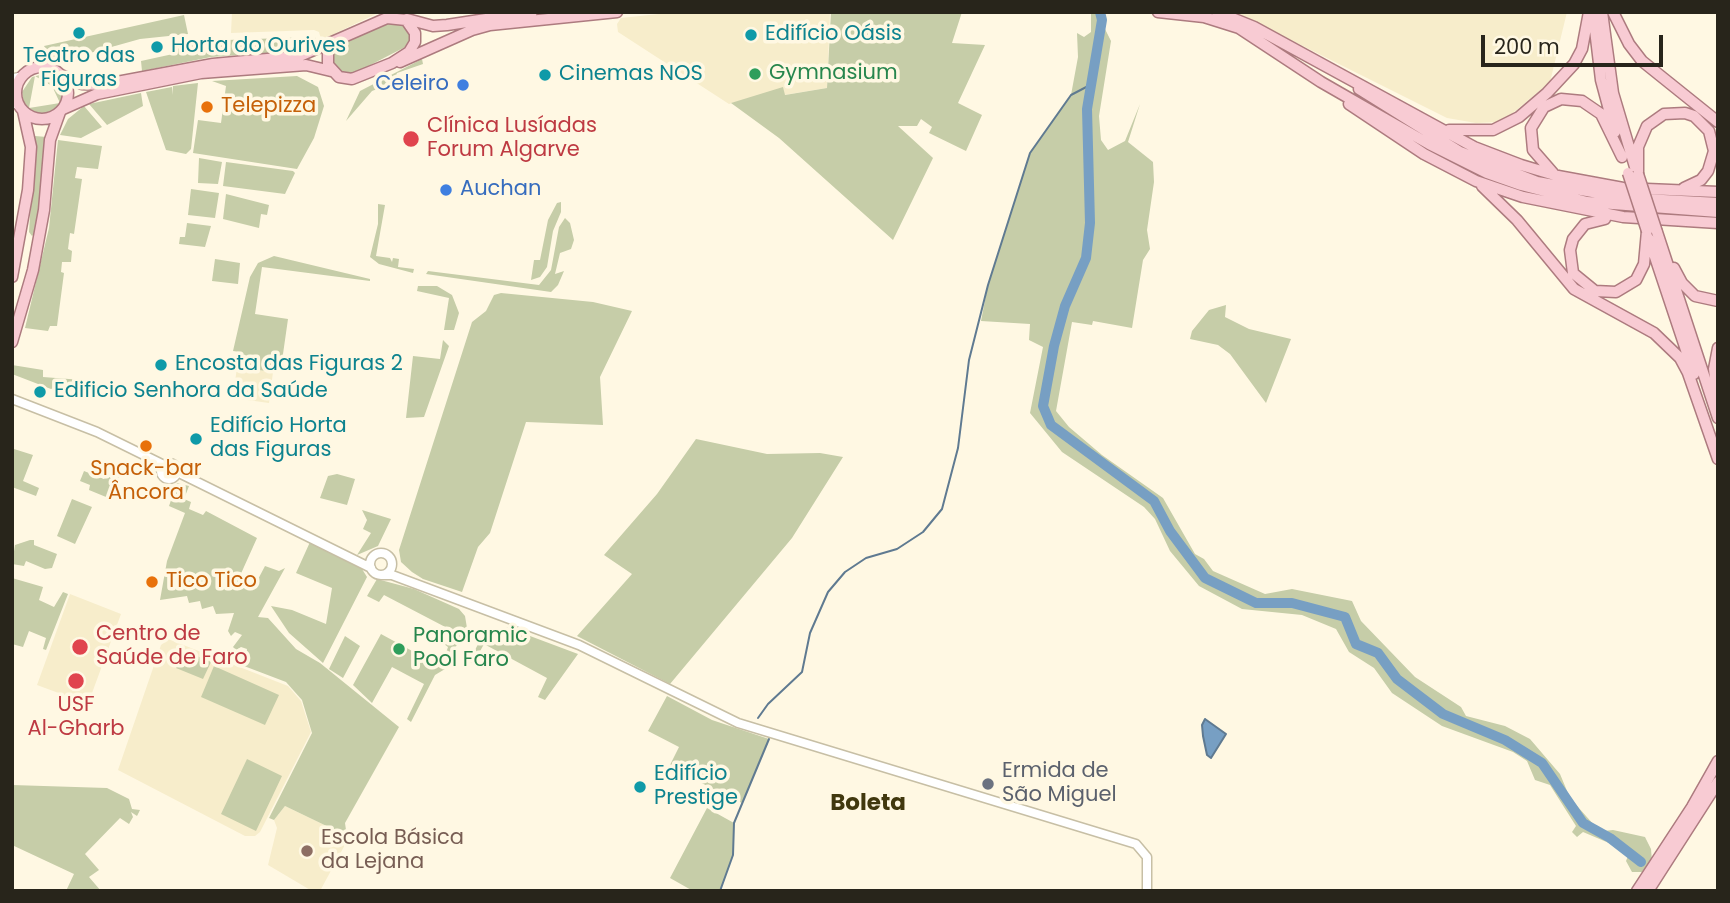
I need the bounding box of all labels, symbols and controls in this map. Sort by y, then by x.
scale bar [1485,21,1667,65]
place label: Edifício Oásis [765,22,902,48]
marker: Teatro das Figuras [71,25,87,41]
marker: Edifício Oásis [743,27,759,43]
text: 200 m [1494,32,1560,61]
place label: Horta do Ourives [171,34,346,60]
marker: Horta do Ourives [149,39,165,55]
place label: Teatro das Figuras [23,44,135,94]
place label: Gymnasium [769,61,898,87]
place label: Cinemas NOS [559,62,703,88]
marker: Gymnasium [747,66,763,82]
marker: Cinemas NOS [537,67,553,83]
place label: Celeiro [375,72,449,98]
marker: Celeiro [455,77,471,93]
place label: Telepizza [221,94,316,120]
marker: Telepizza [199,99,215,115]
place label: Clínica Lusíadas Forum Algarve [427,114,597,164]
marker: Clínica Lusíadas Forum Algarve [401,129,421,149]
place label: Auchan [460,177,541,203]
marker: Auchan [438,182,454,198]
place label: Encosta das Figuras 2 [175,352,403,378]
marker: Encosta das Figuras 2 [153,357,169,373]
place label: Edificio Senhora da Saúde [54,379,328,405]
marker: Edificio Senhora da Saúde [32,384,48,400]
place label: Edifício Horta das Figuras [210,414,347,464]
marker: Edifício Horta das Figuras [188,431,204,447]
marker: Snack-bar Âncora [138,438,154,454]
place label: Snack-bar Âncora [90,457,202,507]
place label: Tico Tico [166,569,257,595]
marker: Tico Tico [144,574,160,590]
place label: Centro de Saúde de Faro [96,622,248,672]
place label: Panoramic Pool Faro [413,624,528,674]
marker: Centro de Saúde de Faro [70,637,90,657]
marker: Panoramic Pool Faro [391,641,407,657]
marker: USF Al-Gharb [66,671,86,691]
place label: USF Al-Gharb [28,693,124,743]
place label: Ermida de São Miguel [1002,759,1117,809]
place label: Edifício Prestige [654,762,738,812]
marker: Ermida de São Miguel [980,776,996,792]
marker: Edifício Prestige [632,779,648,795]
district label: Boleta [830,790,906,818]
place label: Escola Básica da Lejana [321,826,464,876]
marker: Escola Básica da Lejana [299,843,315,859]

